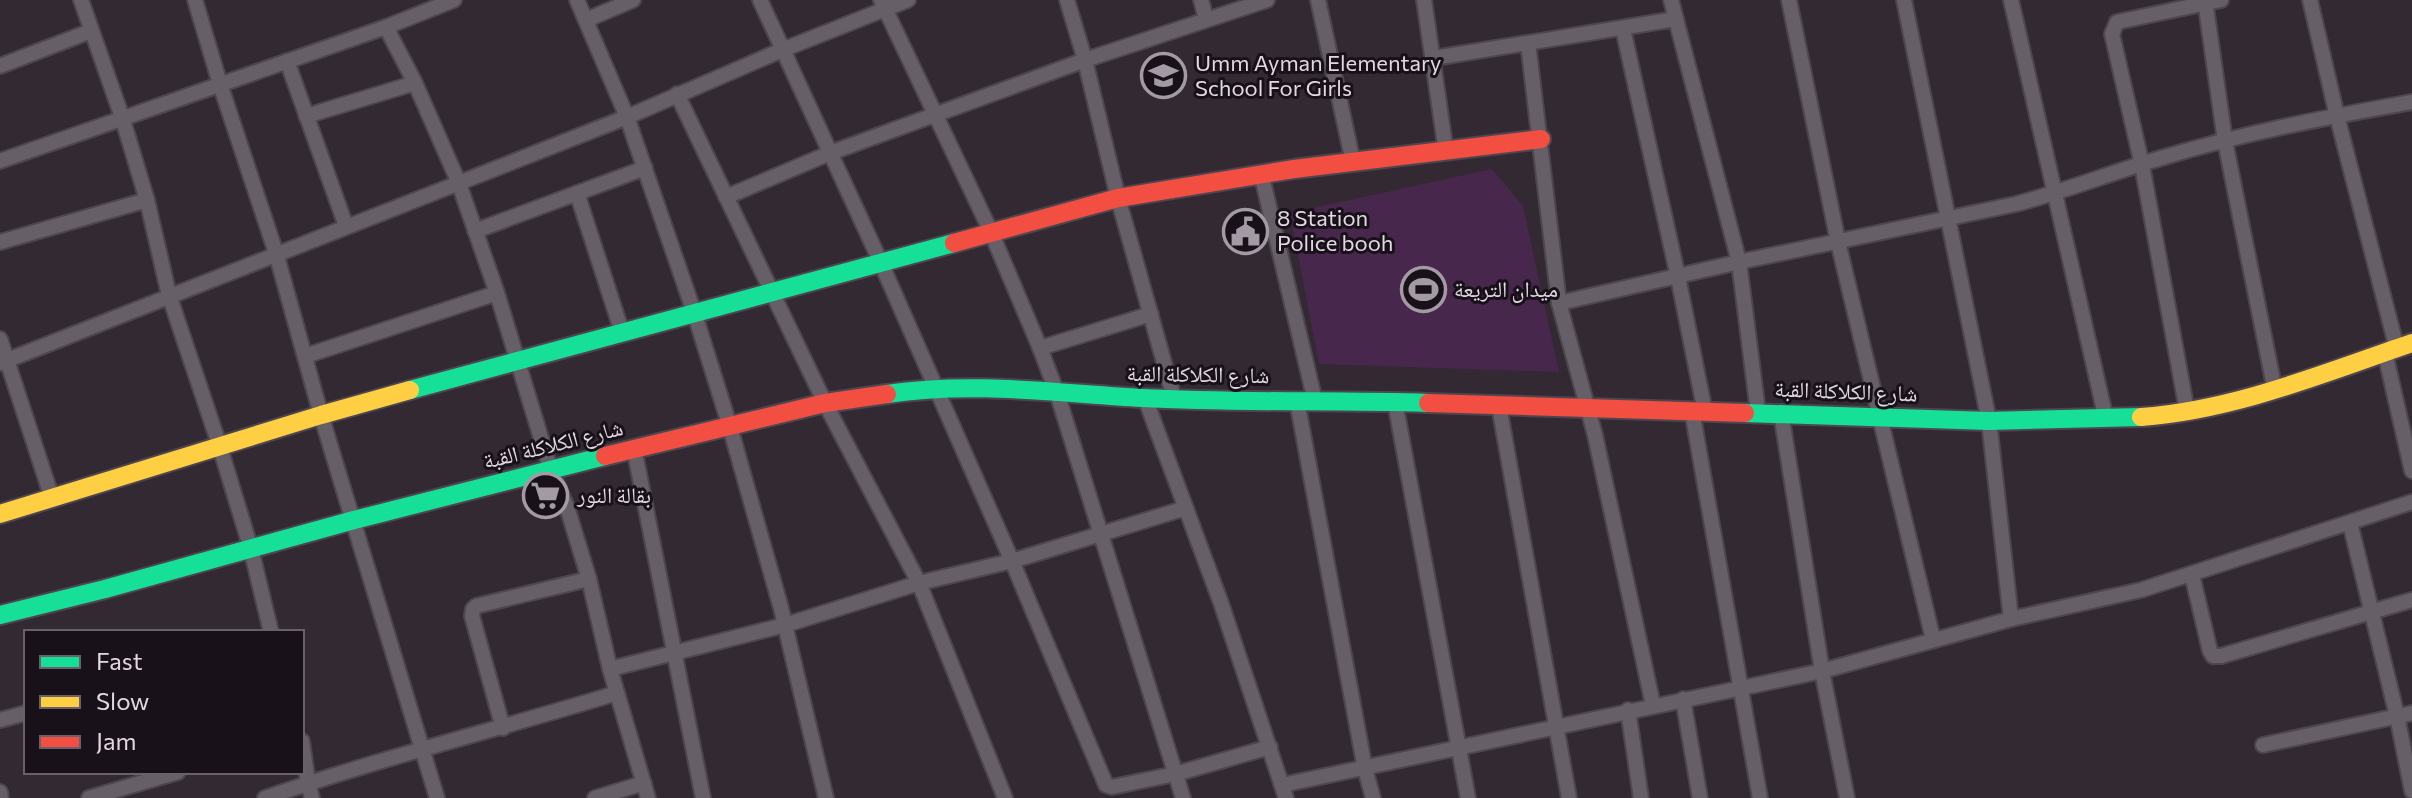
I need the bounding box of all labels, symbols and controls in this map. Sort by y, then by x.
place label: Umm Ayman Elementary School For Girls [1195,49,1441,101]
school or university icon: Umm Ayman Elementary School For Girls [1140,52,1188,100]
place label: 8 Station Police booh [1277,204,1393,256]
public building icon: 8 Station Police booh [1222,207,1270,255]
sports icon: ميدان التريعة [1399,265,1447,313]
place label: ميدان التريعة [1454,275,1558,303]
street label: شارع الكلاكلة القبة [1126,359,1270,389]
street label: شارع الكلاكلة القبة [1774,375,1918,407]
street label: شارع الكلاكلة القبة [480,413,626,475]
supermarket icon: بقالة النور [522,471,570,519]
place label: بقالة النور [576,481,651,508]
legend [24,630,304,774]
text: Fast [96,646,143,675]
text: Slow [96,686,149,715]
text: Jam [96,726,136,755]

